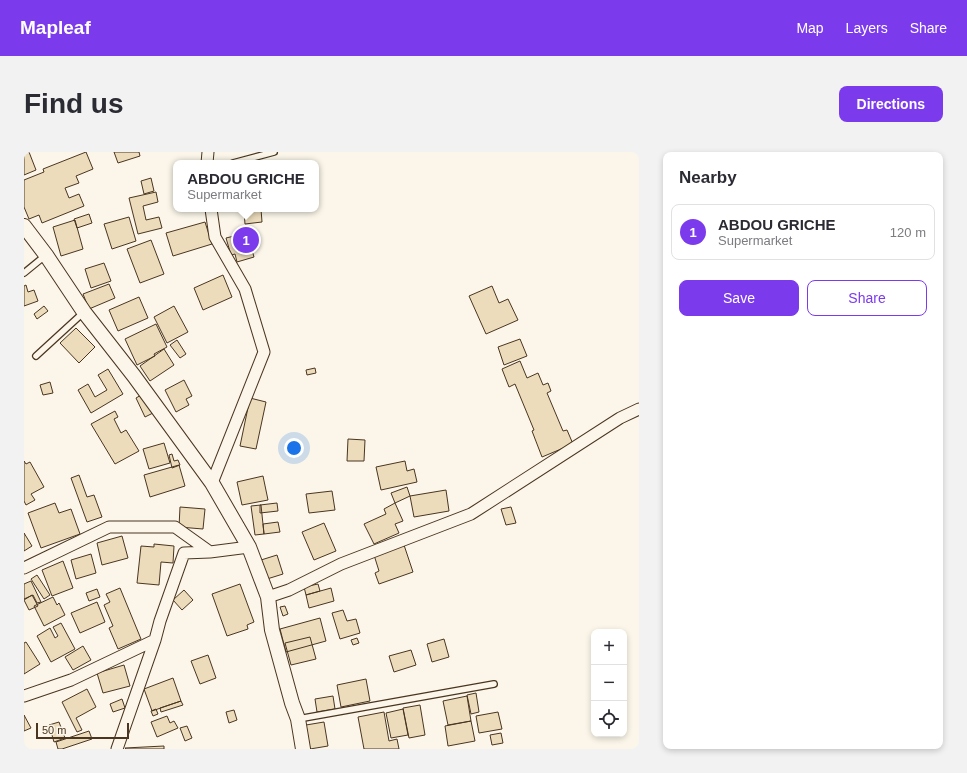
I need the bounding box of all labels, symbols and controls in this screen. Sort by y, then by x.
text: Mapleaf [20,17,91,38]
text: Map [796,20,824,36]
text: Layers [846,20,888,36]
text: Share [910,20,947,36]
button: Directions [839,86,943,122]
text: Find us [24,88,124,119]
popup [173,160,319,212]
text: Nearby [679,168,737,187]
text: ABDOU GRICHE [187,170,305,187]
text: Supermarket [187,187,262,202]
text: ABDOU GRICHE [718,216,836,233]
pin: 1 [233,225,259,255]
text: 1 [689,225,697,240]
text: 120 m [890,225,926,240]
text: Supermarket [718,233,792,248]
button: Save [679,280,799,316]
button: Share [807,280,927,316]
your location [284,438,304,458]
map controls [591,629,627,737]
button: + [591,629,627,665]
button: − [591,665,627,701]
button: locate [591,701,627,737]
scale bar [36,721,129,740]
text: 50 m [42,724,66,736]

